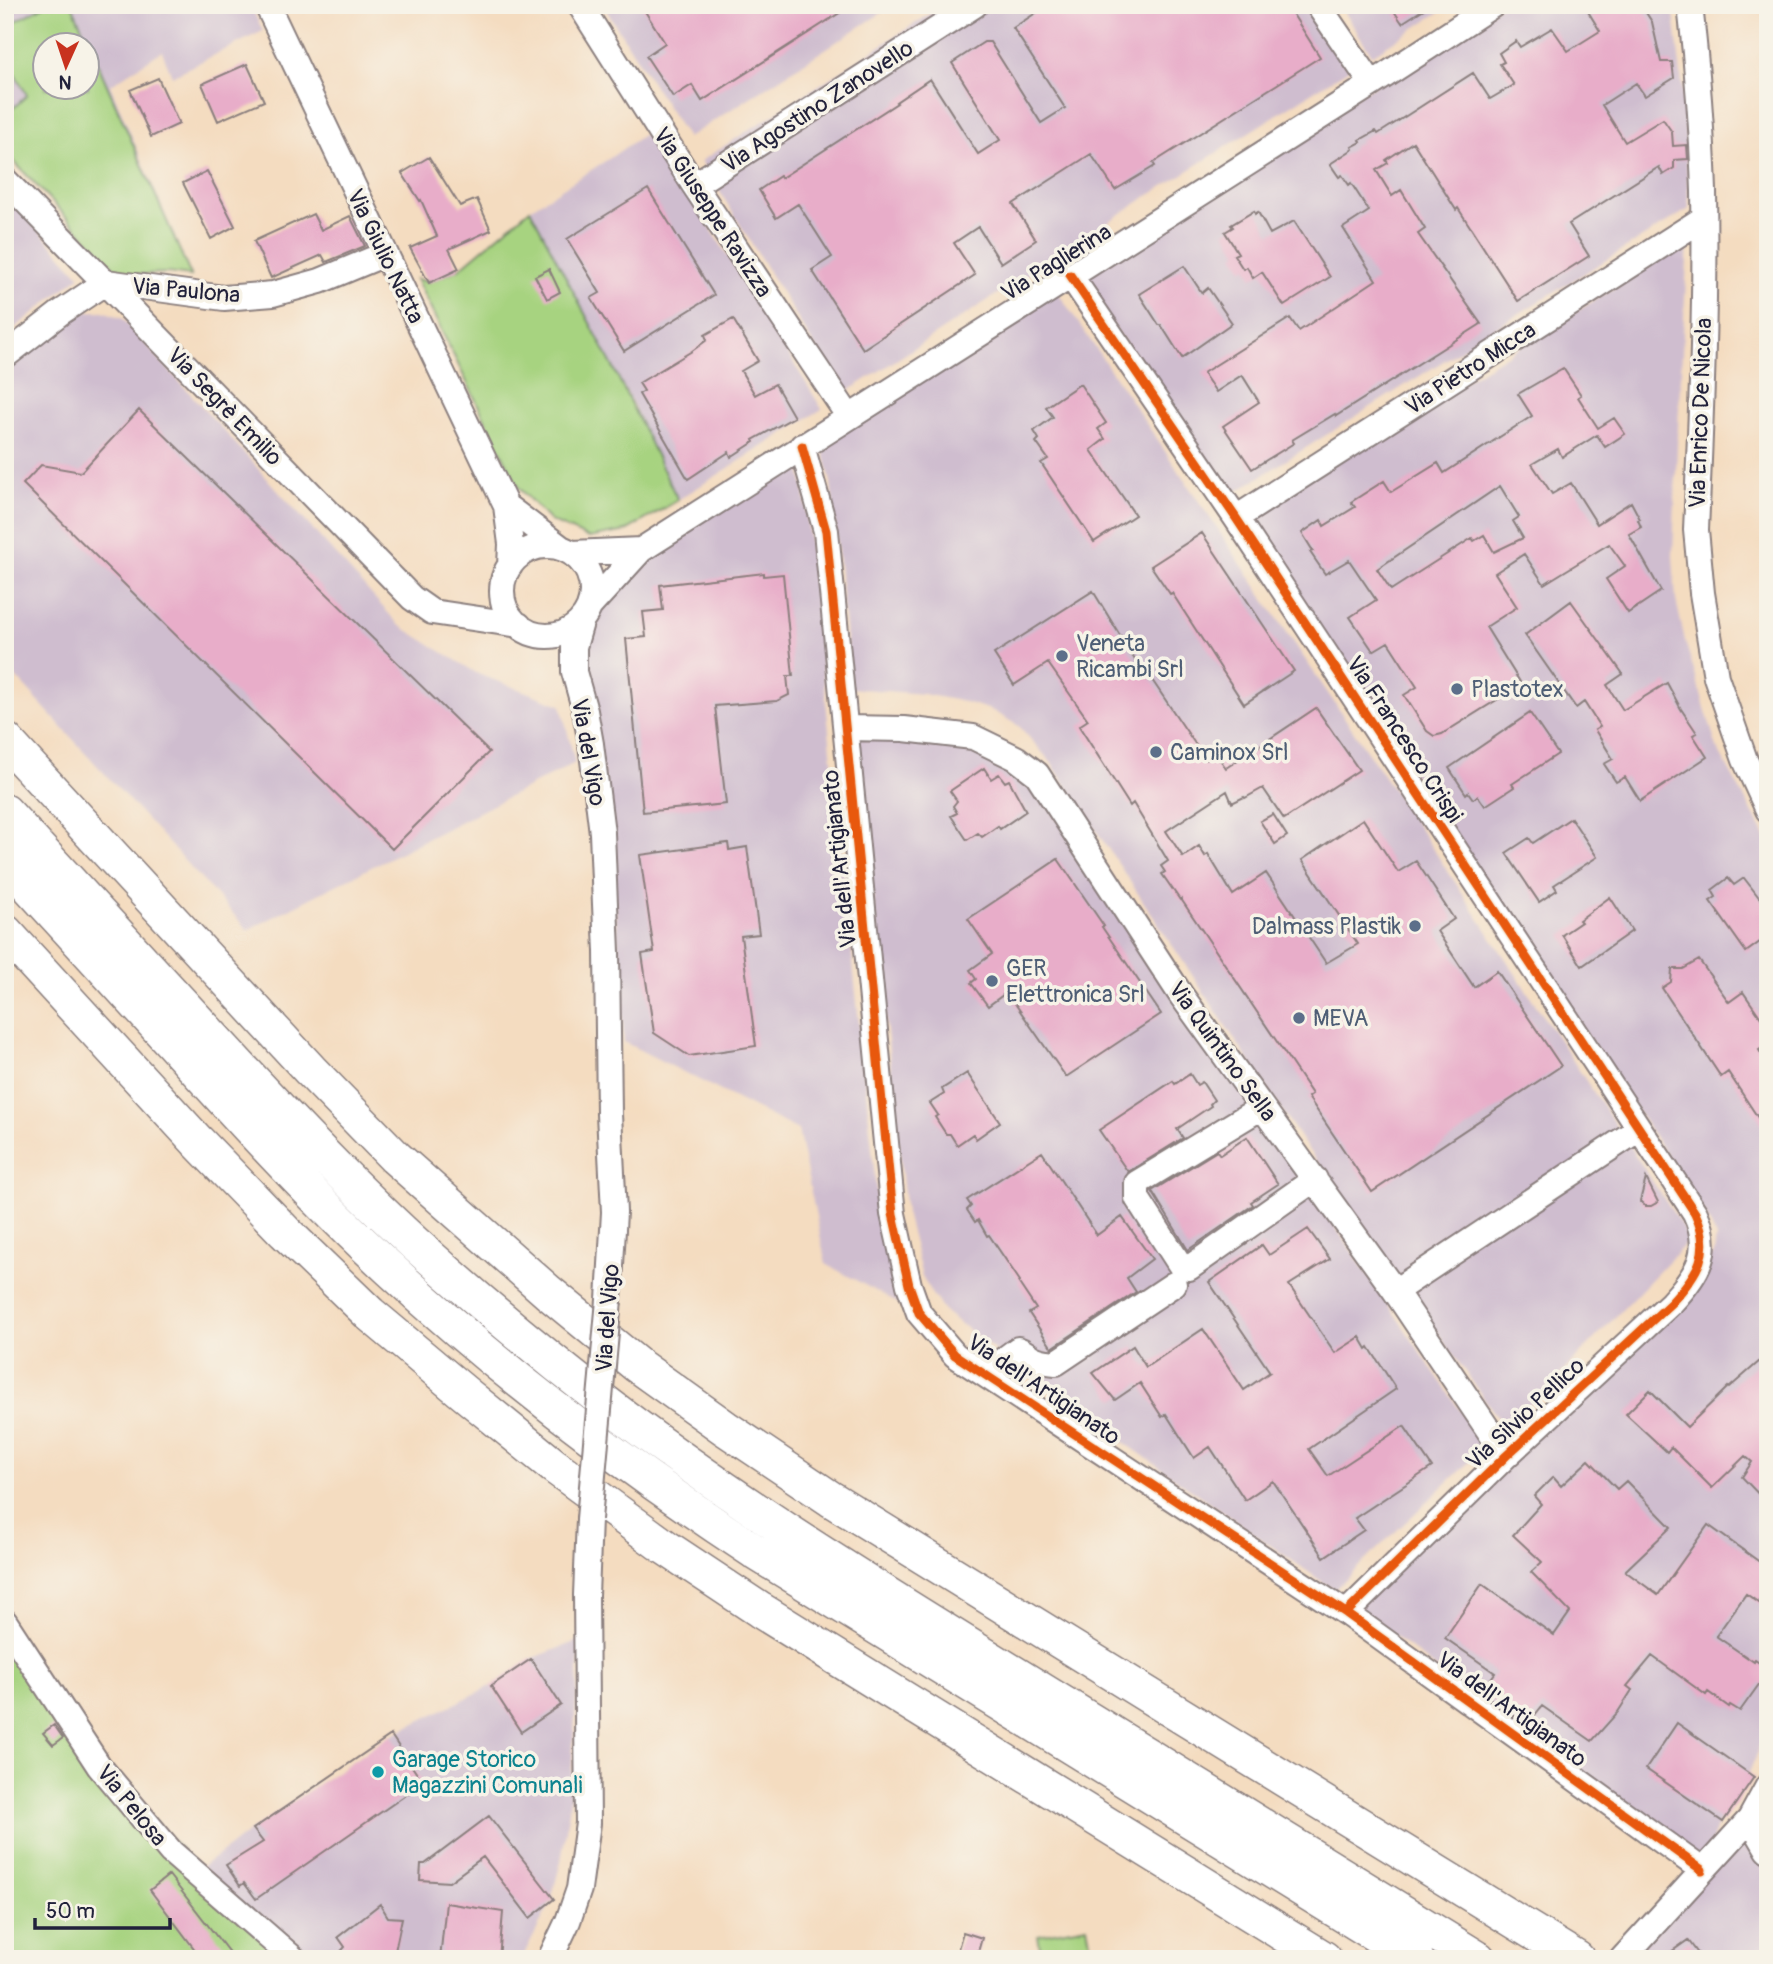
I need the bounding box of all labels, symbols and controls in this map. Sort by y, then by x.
north arrow [32,32,102,102]
street label: Via Agostino Zanovello [716,33,919,179]
text: N [58,70,72,94]
street label: Via Giuseppe Ravizza [647,122,778,303]
street label: Via Giulio Natta [340,184,431,328]
street label: Via Paglierina [996,217,1117,308]
street label: Via Paulona [131,271,241,310]
street label: Via Pietro Micca [1399,315,1541,422]
street label: Via Enrico De Nicola [1683,317,1718,509]
street label: Via Segrè Emilio [161,341,288,472]
place label: Veneta Ricambi Srl [1076,629,1184,684]
marker: Veneta Ricambi Srl [1054,648,1070,664]
street label: Via Francesco Crispi [1340,651,1469,828]
place label: Plastotex [1471,675,1564,704]
marker: Plastotex [1449,681,1465,697]
street label: Via del Vigo [565,696,612,808]
place label: Caminox Srl [1170,738,1288,767]
marker: Caminox Srl [1148,744,1164,760]
street label: Via dell'Artigianato [816,769,863,949]
place label: Dalmass Plastik [1252,912,1401,941]
marker: Dalmass Plastik [1407,918,1423,934]
place label: GER Elettronica Srl [1006,954,1145,1009]
marker: GER Elettronica Srl [984,973,1000,989]
street label: Via Quintino Sella [1162,976,1283,1127]
place label: MEVA [1313,1004,1369,1033]
marker: MEVA [1291,1010,1307,1026]
street label: Via del Vigo [589,1263,626,1373]
street label: Via dell'Artigianato [962,1327,1126,1451]
street label: Via Silvio Pellico [1460,1351,1591,1476]
street label: Via dell'Artigianato [1431,1645,1593,1774]
place label: Garage Storico Magazzini Comunali [392,1745,583,1800]
street label: Via Pelosa [90,1759,173,1852]
marker: Garage Storico Magazzini Comunali [370,1764,386,1780]
scale bar [35,1887,170,1931]
text: 50 m [46,1898,95,1925]

